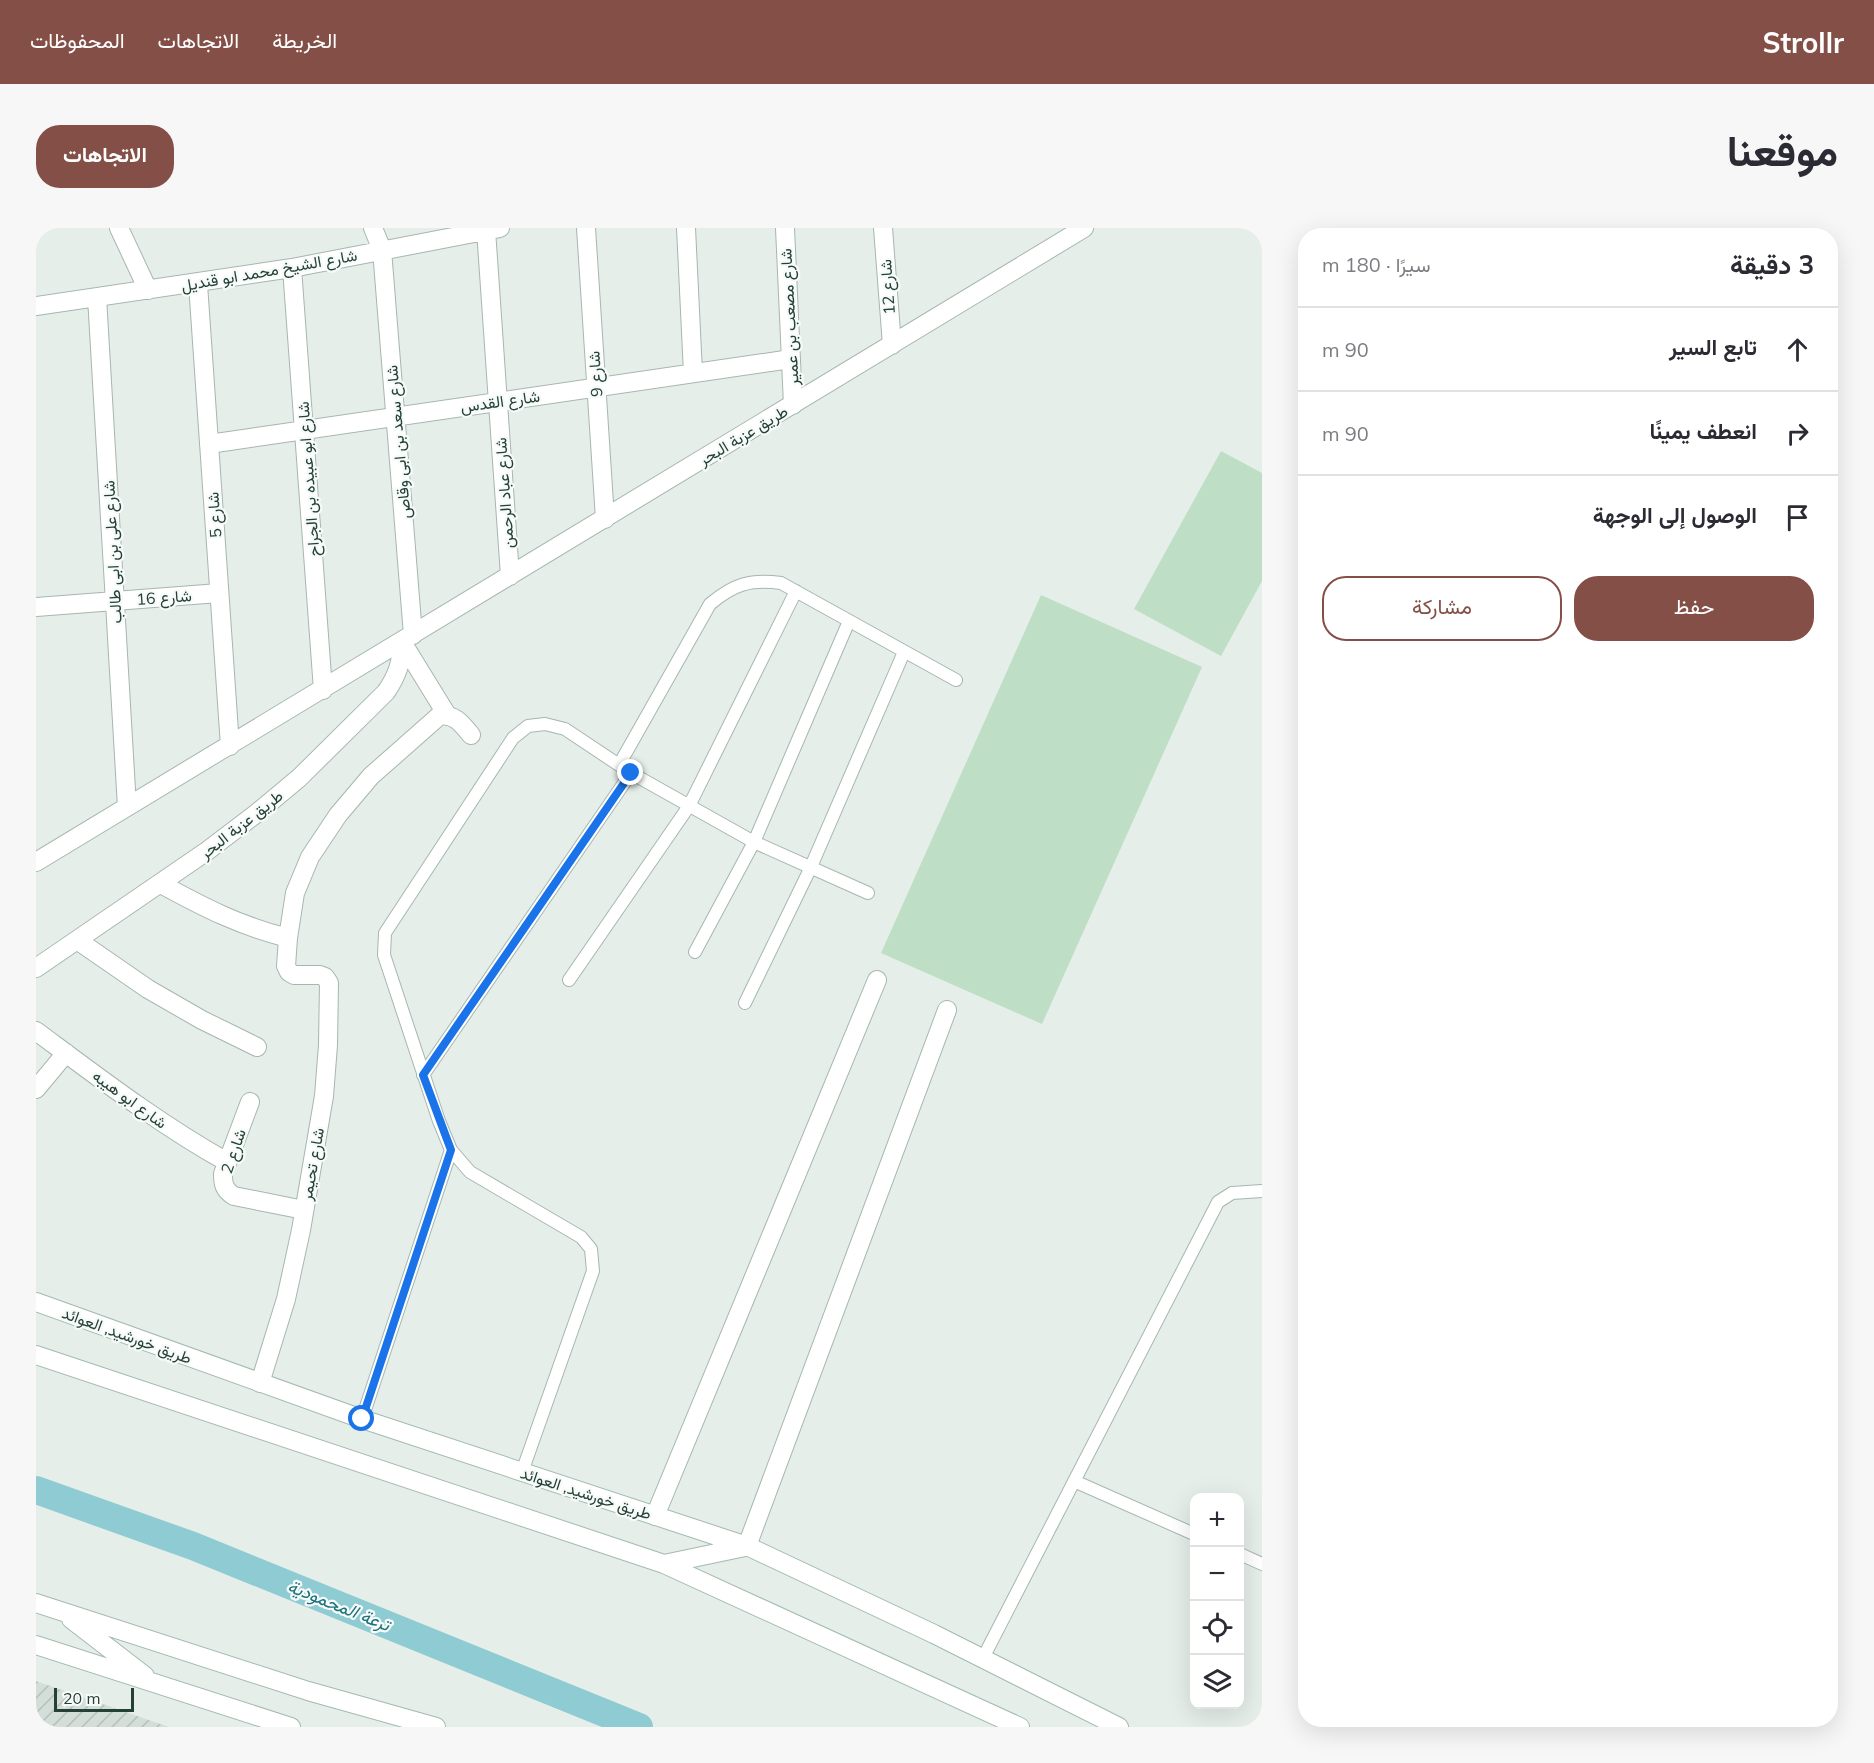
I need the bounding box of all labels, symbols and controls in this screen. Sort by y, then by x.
text: Strollr [1762,25,1844,60]
text: المحفوظات [30,27,125,53]
text: الاتجاهات [158,27,239,53]
text: الخريطة [272,27,337,53]
text: موقعنا [1727,124,1838,177]
button: الاتجاهات [36,125,174,188]
street label: شارع الشيخ محمد ابو قنديل [179,245,359,297]
street label: شارع مصعب بن عمير [775,248,805,387]
text: 3 دقيقة [1730,248,1814,281]
text: سيرًا · 180 m [1322,252,1431,277]
street label: شارع 12 [875,258,901,315]
text: تابع السير [1669,333,1757,361]
icon: ahead [1781,333,1814,366]
text: 90 m [1322,337,1369,362]
street label: شارع 9 [583,350,609,398]
street label: شارع سعد بن ابى وقاص [381,364,417,520]
street label: شارع القدس [459,386,541,418]
street label: شارع ابو عبيده بن الجراح [293,401,325,557]
street label: طريق عزبة البحر [694,401,792,471]
text: انعطف يمينًا [1650,417,1757,445]
icon: right [1781,417,1814,450]
text: 90 m [1322,421,1369,446]
street label: شارع عباد الرحمن [490,437,520,549]
street label: شارع على بن ابى طالب [98,480,128,624]
street label: شارع 5 [202,491,228,539]
text: الوصول إلى الوجهة [1593,501,1757,529]
icon: arrive [1781,501,1814,534]
button: مشاركة [1322,576,1562,641]
button: حفظ [1574,576,1814,641]
street label: شارع 16 [136,585,193,611]
route end [617,759,643,785]
street label: طريق عزبة البحر [195,785,287,864]
street label: شارع ابو هيبه [88,1065,171,1134]
street label: شارع 2 [216,1126,252,1177]
street label: شارع تحيمر [296,1126,330,1203]
street label: طريق خورشيد, العوائد [59,1302,195,1369]
route start [348,1405,374,1431]
street label: طريق خورشيد, العوائد [518,1462,654,1525]
map controls [1190,1493,1244,1709]
button: + [1190,1493,1244,1547]
button: − [1190,1547,1244,1601]
water label: ترعة المحمودية [284,1574,396,1637]
button: locate [1190,1601,1244,1655]
button: layers [1190,1655,1244,1709]
scale bar [54,1685,134,1712]
text: 20 m [63,1688,100,1708]

